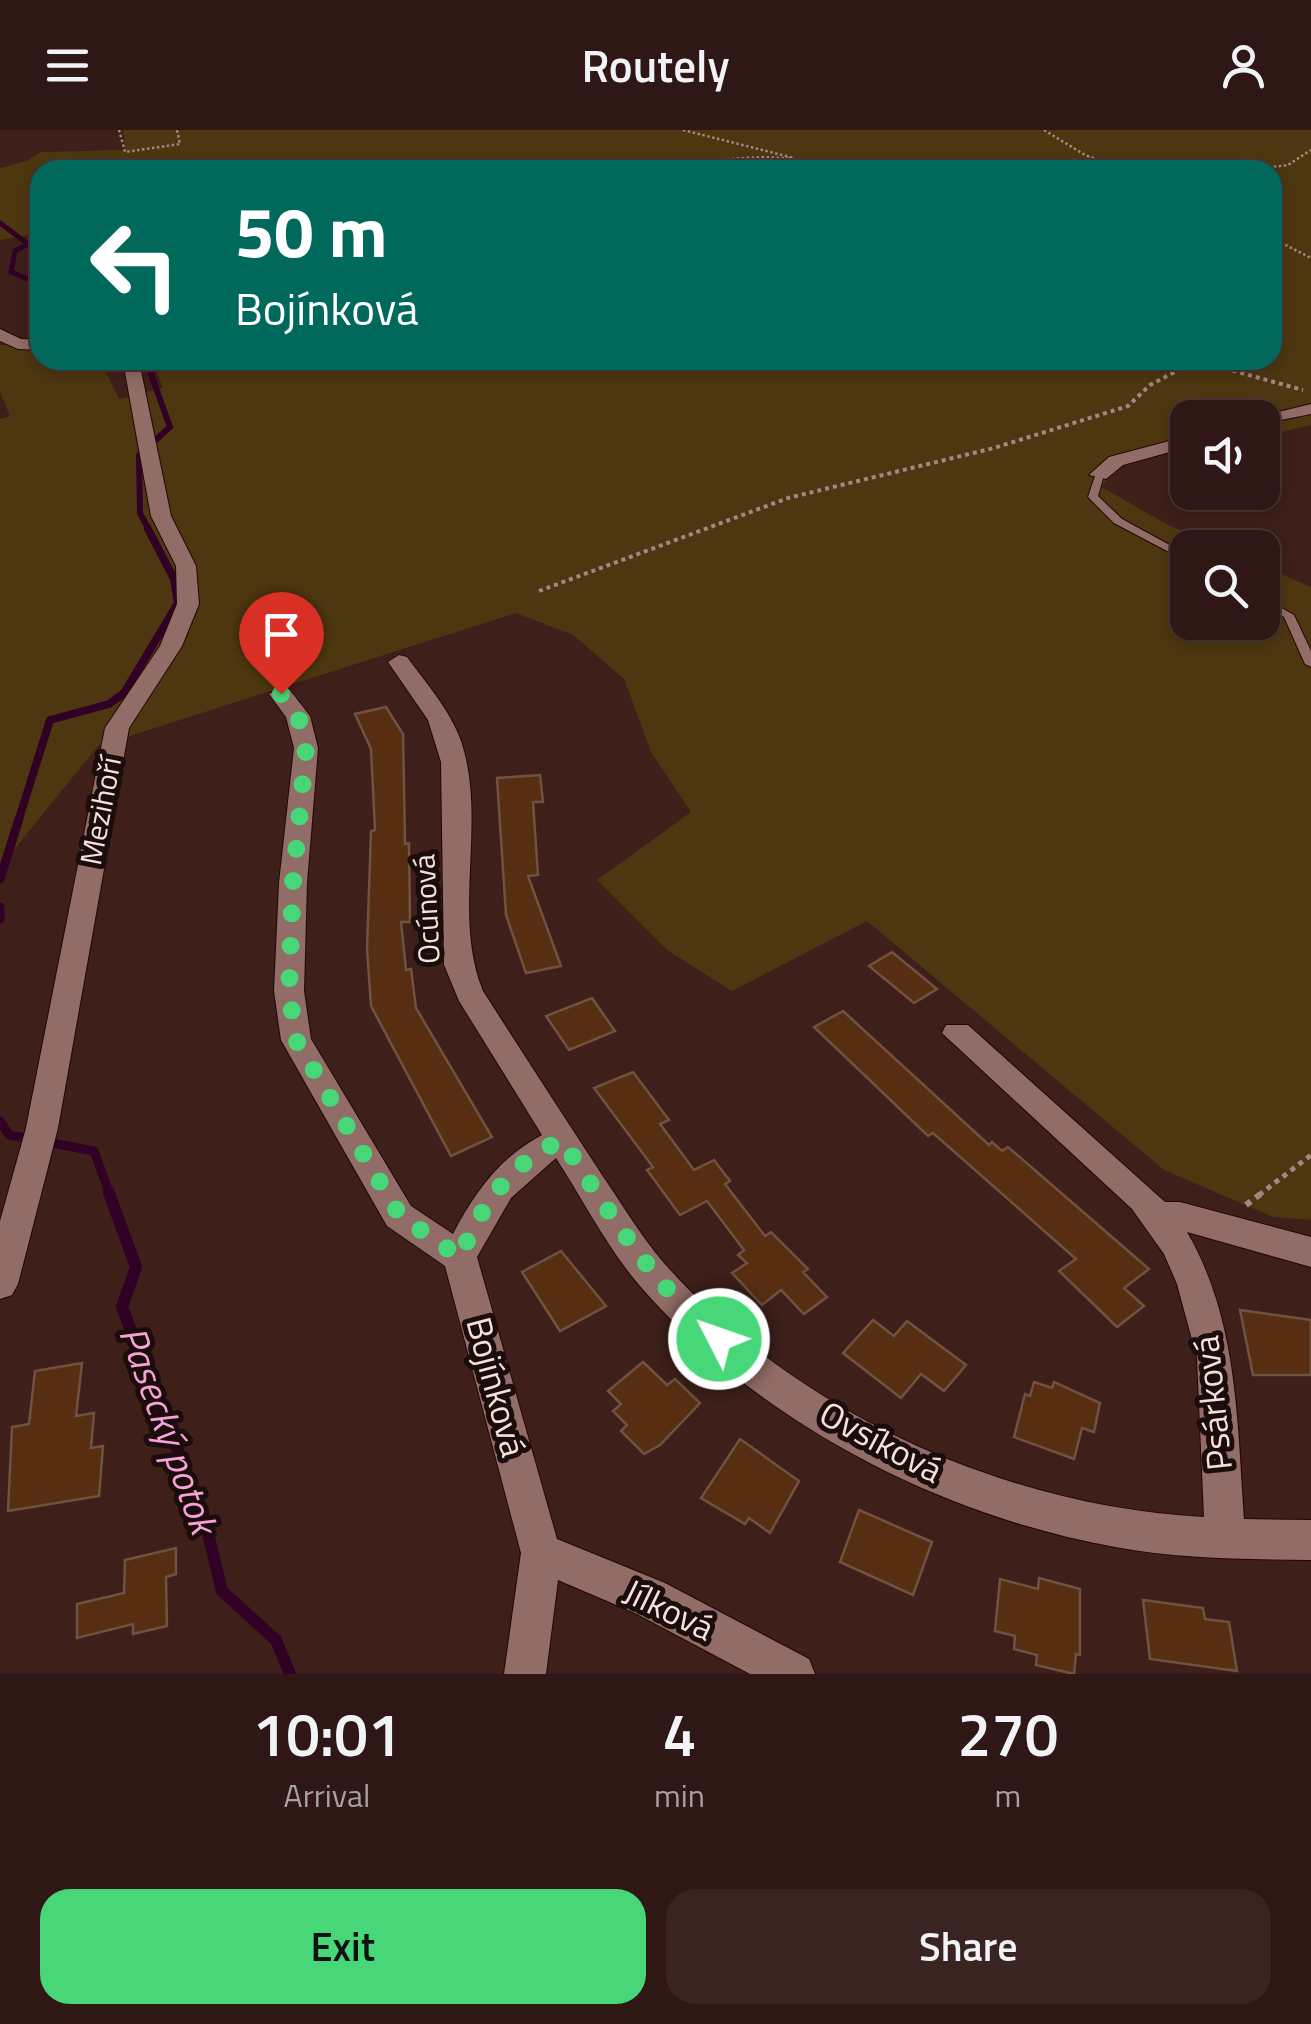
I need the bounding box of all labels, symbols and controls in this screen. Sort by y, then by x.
text: Routely [581,31,730,99]
icon: menu [40,38,95,93]
icon: person [1216,38,1271,93]
text: 50 m [235,178,388,284]
icon: left [70,200,200,330]
text: Bojínková [235,274,419,342]
map controls [1170,400,1280,640]
button: sound [1170,400,1280,510]
button: search [1170,530,1280,640]
pin [239,592,324,695]
icon: arrive [254,607,309,662]
street label: Mezihoří [67,750,133,869]
street label: Ocúnová [400,853,452,965]
position arrow [667,1287,771,1391]
street label: Bojínková [452,1311,542,1463]
water label: Pasecký potok [105,1318,235,1545]
street label: Psárková [1178,1333,1246,1473]
street label: Ovsíková [810,1386,953,1496]
street label: Jílková [615,1564,724,1654]
text: 10:01 [253,1688,401,1779]
text: 4 [663,1688,696,1779]
text: 270 [958,1688,1058,1779]
text: Arrival [284,1771,370,1819]
text: min [654,1771,705,1819]
text: m [995,1771,1021,1819]
button: Exit [40,1889,646,2004]
button: Share [666,1889,1271,2004]

